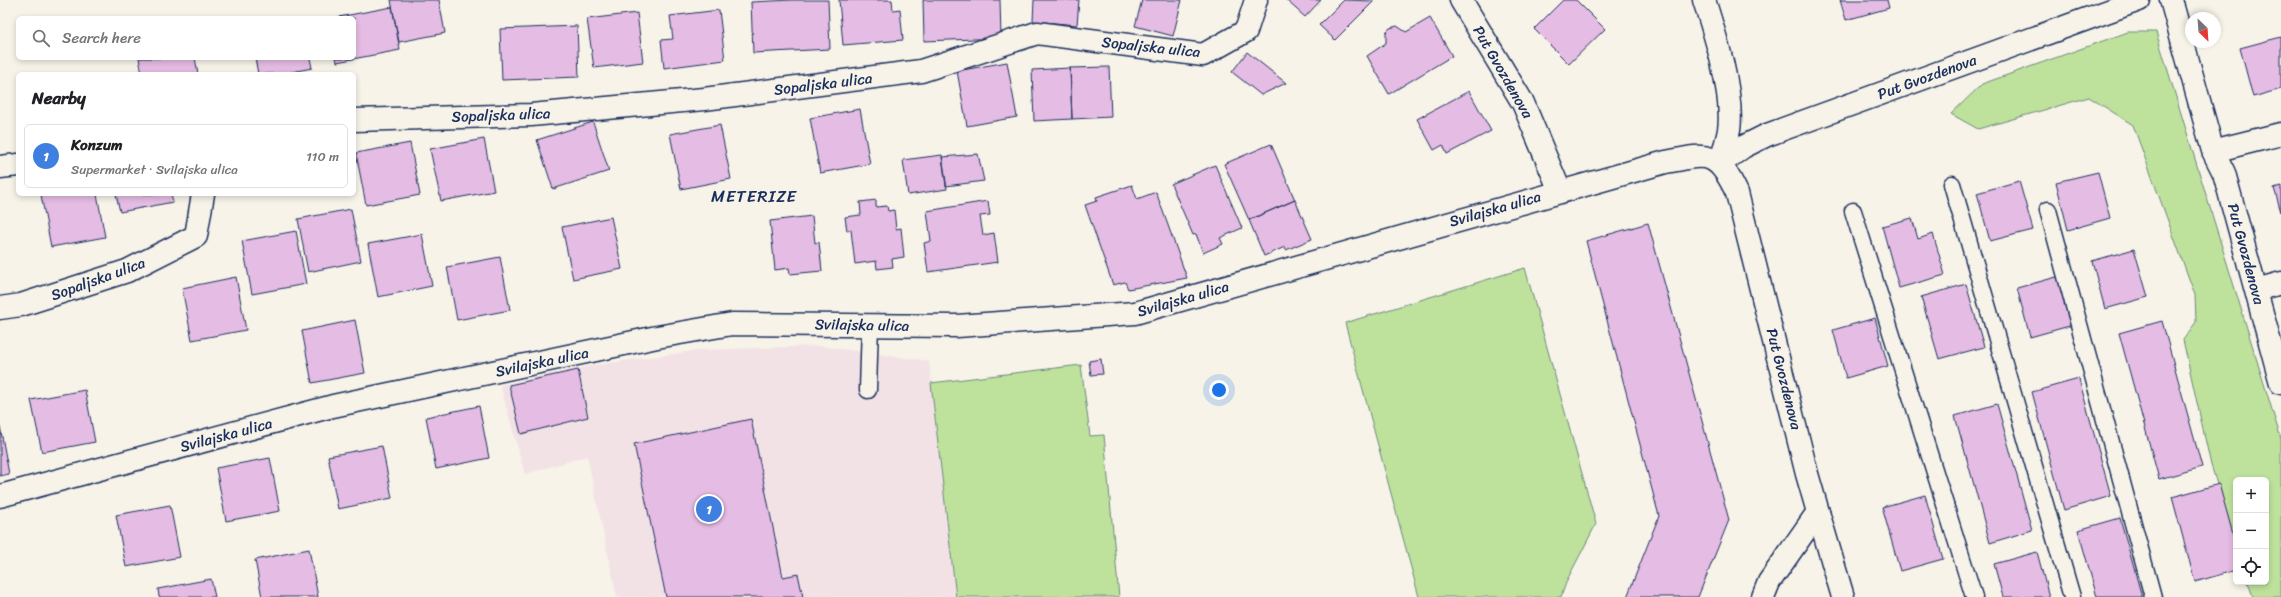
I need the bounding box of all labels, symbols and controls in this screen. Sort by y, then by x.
north arrow [2185,12,2221,48]
search box [16,16,356,60]
street label: Put Gvozdenova [1466,20,1540,124]
text: Search here [62,25,141,51]
icon: search [30,27,52,49]
street label: Sopaljska ulica [1100,29,1202,65]
street label: Put Gvozdenova [1874,47,1981,107]
street label: Sopaljska ulica [772,65,874,103]
text: Nearby [32,83,86,113]
street label: Sopaljska ulica [451,100,551,130]
text: Konzum [71,132,123,158]
text: 1 [43,145,49,168]
text: 110 m [306,145,339,168]
text: Supermarket · Svilajska ulica [71,158,238,181]
district label: METERIZE [711,181,798,211]
street label: Svilajska ulica [1446,183,1544,235]
street label: Put Gvozdenova [2220,200,2272,308]
street label: Sopaljska ulica [47,250,149,308]
street label: Svilajska ulica [1134,273,1232,325]
street label: Svilajska ulica [815,311,910,339]
street label: Put Gvozdenova [1759,325,1809,433]
street label: Svilajska ulica [493,339,591,385]
your location [1209,380,1229,400]
street label: Svilajska ulica [177,410,275,460]
map controls [2233,477,2269,585]
button: + [2233,477,2269,513]
pin: 1 [696,494,722,524]
button: − [2233,513,2269,549]
button: locate [2233,549,2269,585]

